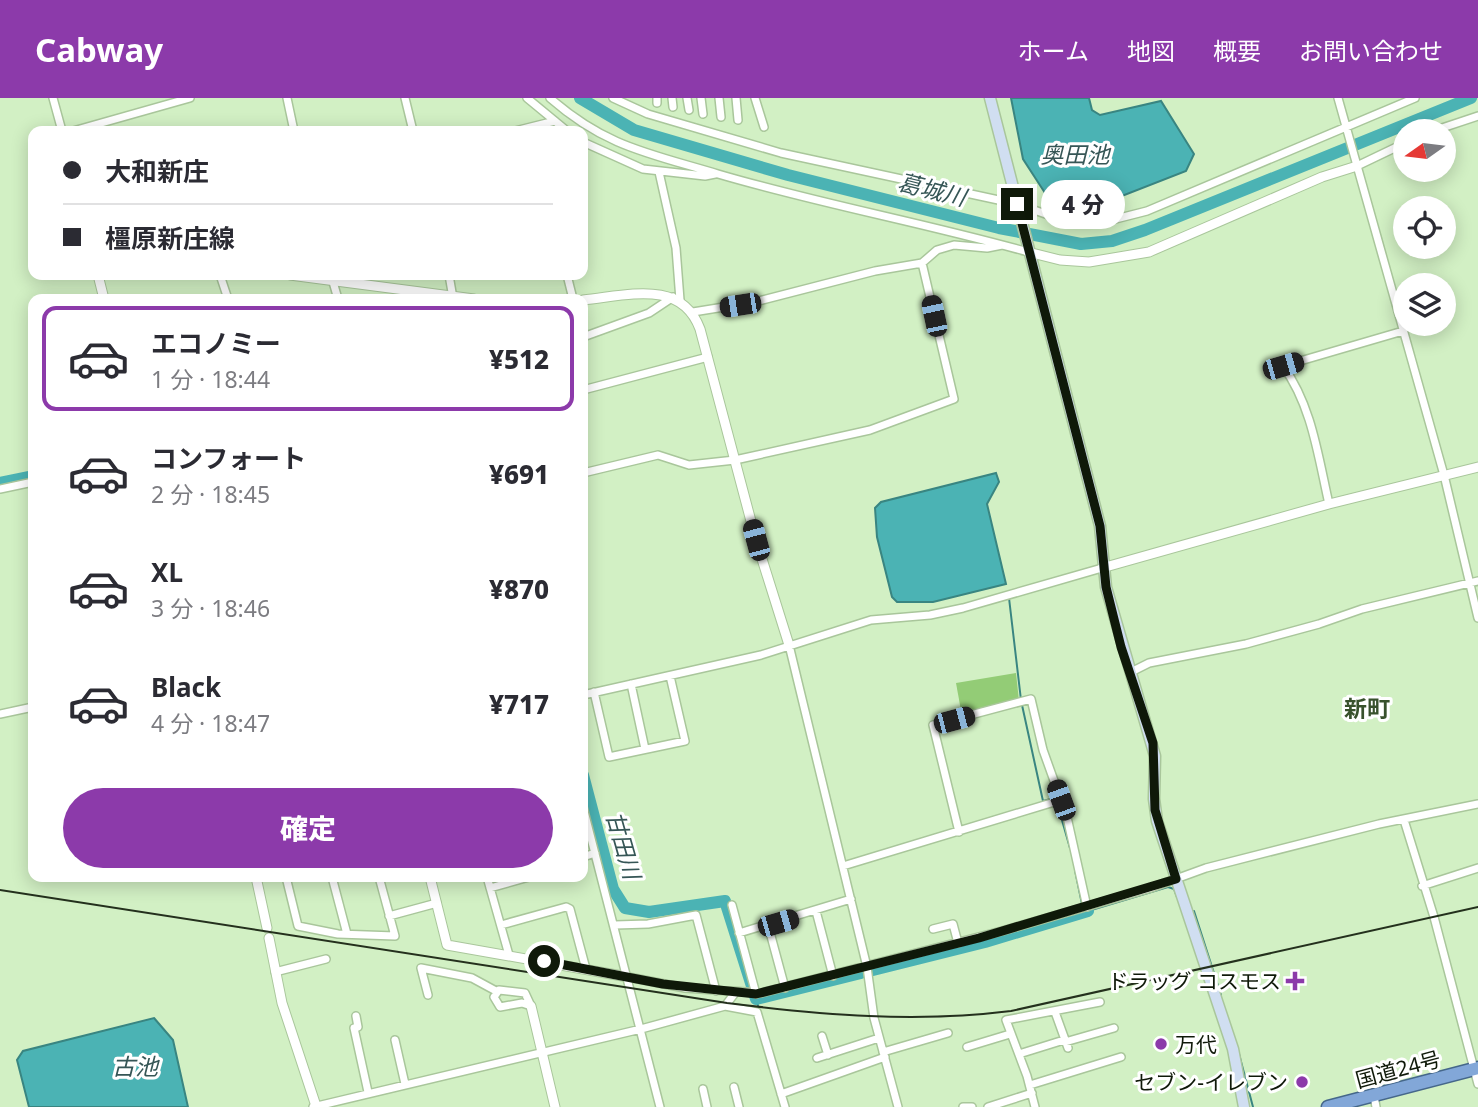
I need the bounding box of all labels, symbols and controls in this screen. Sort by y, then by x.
text: Cabway [35,27,163,72]
text: ホーム [1018,34,1089,67]
text: 地図 [1127,34,1175,67]
text: 概要 [1213,34,1261,67]
text: お問い合わせ [1299,34,1443,67]
north arrow [1393,119,1456,182]
map controls [1393,119,1456,336]
water label: 奥田池 [1041,138,1112,170]
text: 大和新庄 [105,153,209,189]
water label: 葛城川 [895,165,972,214]
callout: 4 分 [1042,180,1126,228]
route end [1001,188,1033,220]
text: 4 分 [1062,188,1104,220]
button: locate [1393,196,1456,259]
text: 橿原新庄線 [105,220,235,256]
button: layers [1393,273,1456,336]
car [718,291,763,319]
car [920,293,949,339]
text: エコノミー [151,325,281,361]
icon: car [67,327,130,390]
text: ¥512 [489,341,549,377]
car [1260,350,1307,382]
text: 1 分 · 18:44 [151,363,270,395]
text: コンフォート [151,440,306,476]
icon: car [67,442,130,505]
text: ¥691 [489,456,549,492]
text: 2 分 · 18:45 [151,478,270,510]
car [741,517,772,563]
text: XL [151,554,183,590]
icon: car [67,557,130,620]
text: ¥870 [489,571,549,607]
text: 3 分 · 18:46 [151,592,270,624]
text: Black [151,669,221,705]
icon: car [67,672,130,735]
text: ¥717 [489,686,549,722]
district label: 新町 [1344,692,1390,724]
car [931,704,978,736]
text: 4 分 · 18:47 [151,707,270,739]
car [1044,777,1079,823]
button: 確定 [63,788,553,868]
water label: 甘田川 [599,807,650,885]
car [755,907,802,939]
route start [528,945,560,977]
place label: ドラッグ コスモス [1108,967,1281,995]
marker: ドラッグ コスモス [1287,973,1303,989]
place label: 万代 [1175,1030,1217,1058]
marker: 万代 [1153,1036,1169,1052]
street label: 国道24号 [1352,1044,1444,1094]
water label: 古池 [112,1050,160,1082]
place label: セブン-イレブン [1134,1068,1288,1096]
marker: セブン-イレブン [1294,1074,1310,1090]

